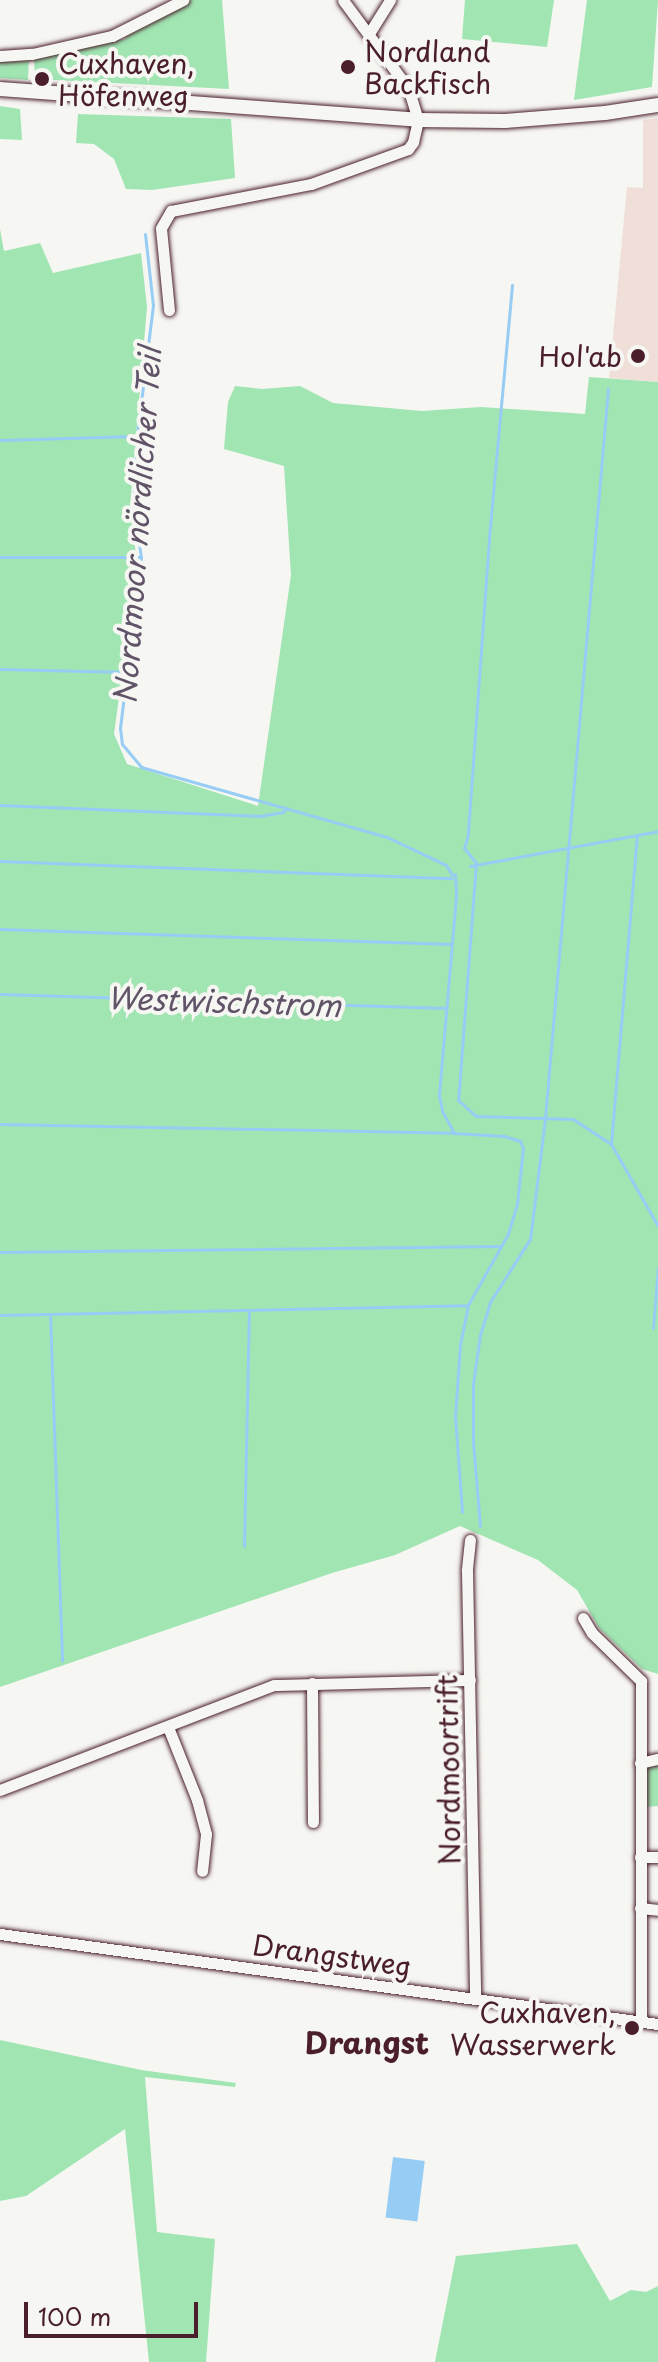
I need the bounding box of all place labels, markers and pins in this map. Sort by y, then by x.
place label: Nordland Backfisch [364,34,491,100]
place label: Cuxhaven, Höfenweg [58,46,195,112]
marker: Nordland Backfisch [339,58,357,76]
marker: Cuxhaven, Höfenweg [33,70,51,88]
place label: Hol'ab [539,339,622,373]
marker: Hol'ab [629,347,647,365]
place label: Cuxhaven, Wasserwerk [450,1995,616,2061]
marker: Cuxhaven, Wasserwerk [623,2019,641,2037]

